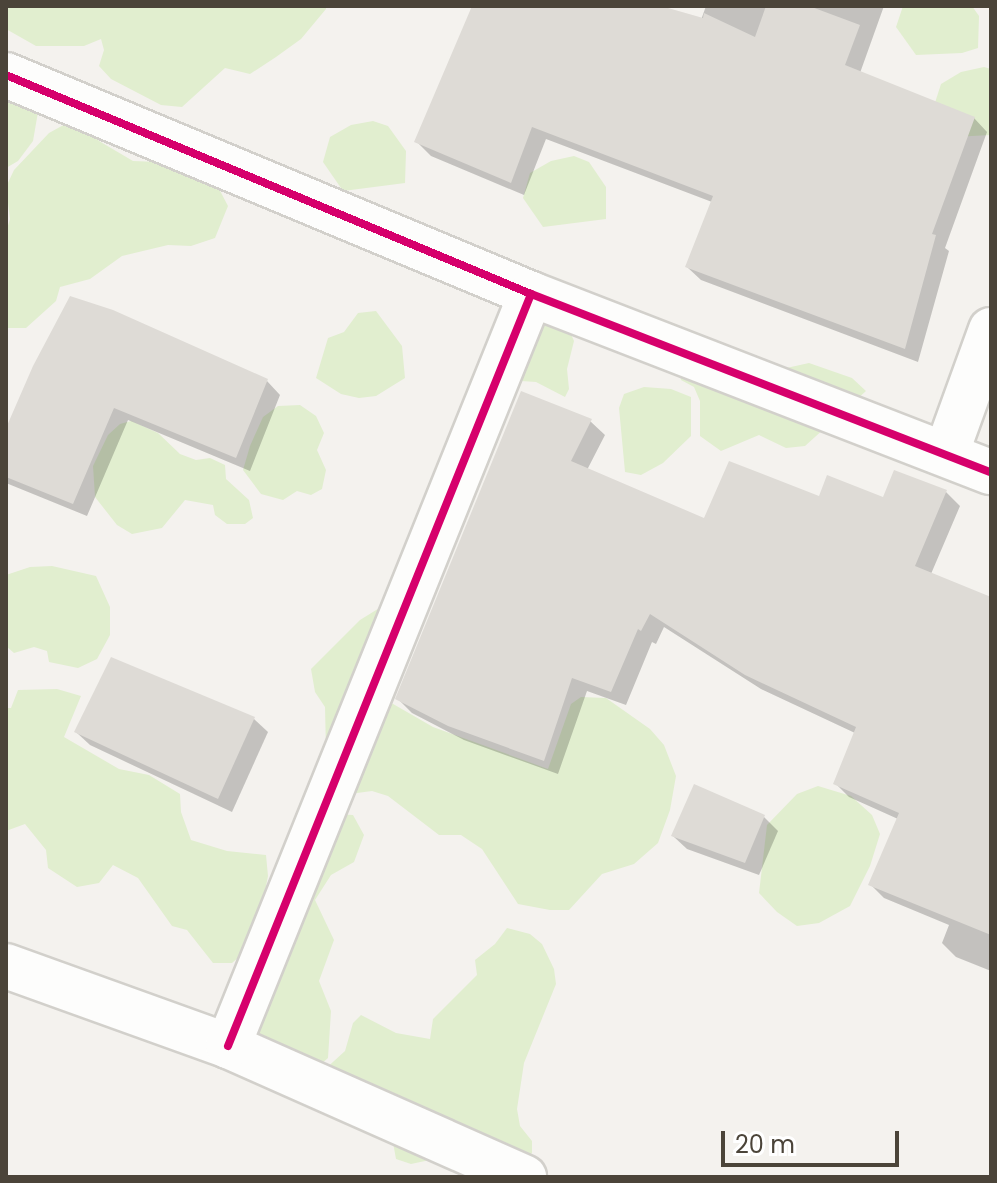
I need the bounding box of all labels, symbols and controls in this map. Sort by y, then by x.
scale bar [725,1115,903,1165]
text: 20 m [735,1128,795,1161]

